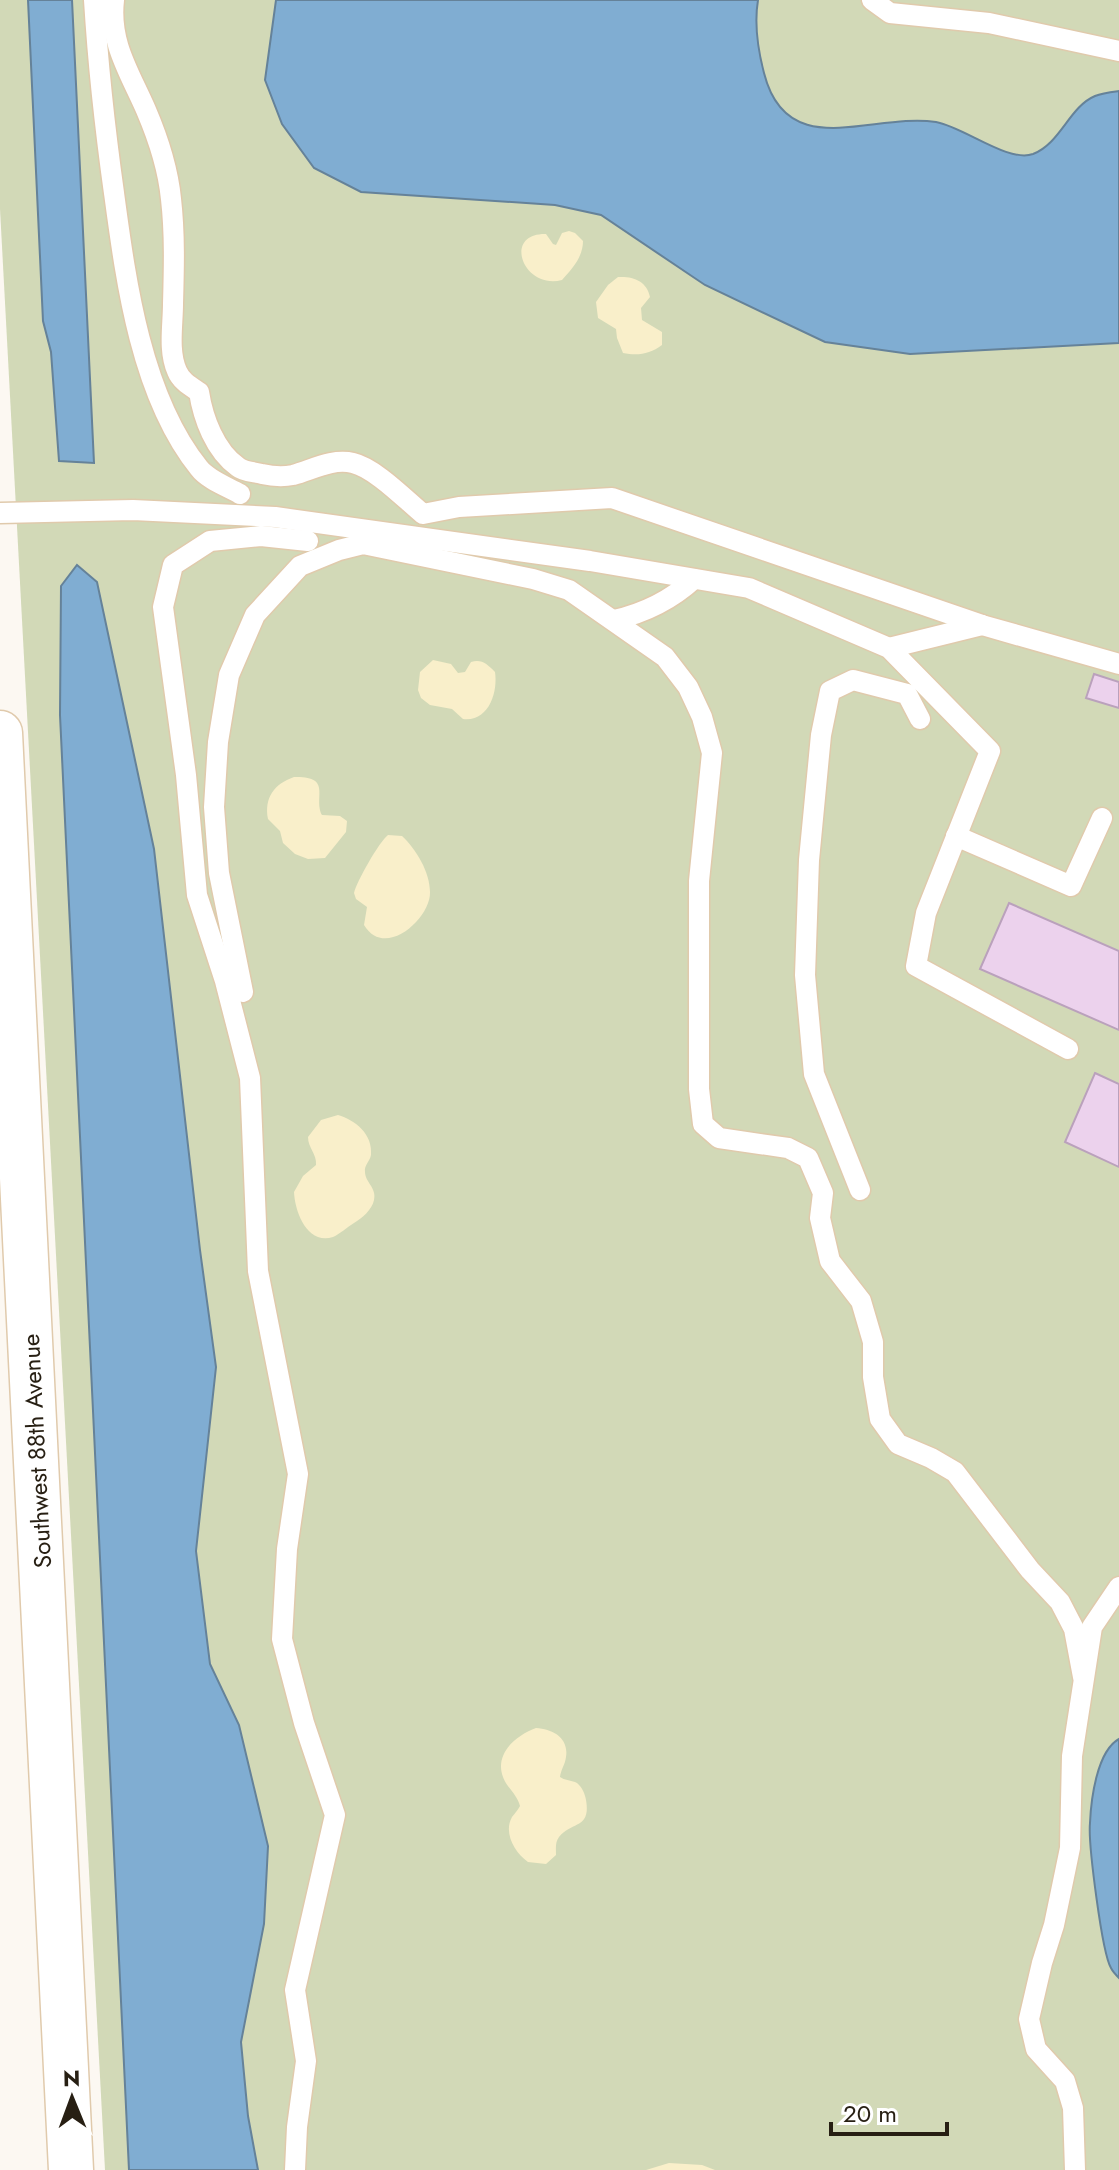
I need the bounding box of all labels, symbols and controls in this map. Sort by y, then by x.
street label: Southwest 88th Avenue [13,1333,60,1569]
north arrow [32,2058,112,2138]
text: N [63,2062,81,2094]
scale bar [831,2086,947,2136]
text: 20 m [843,2096,897,2131]

